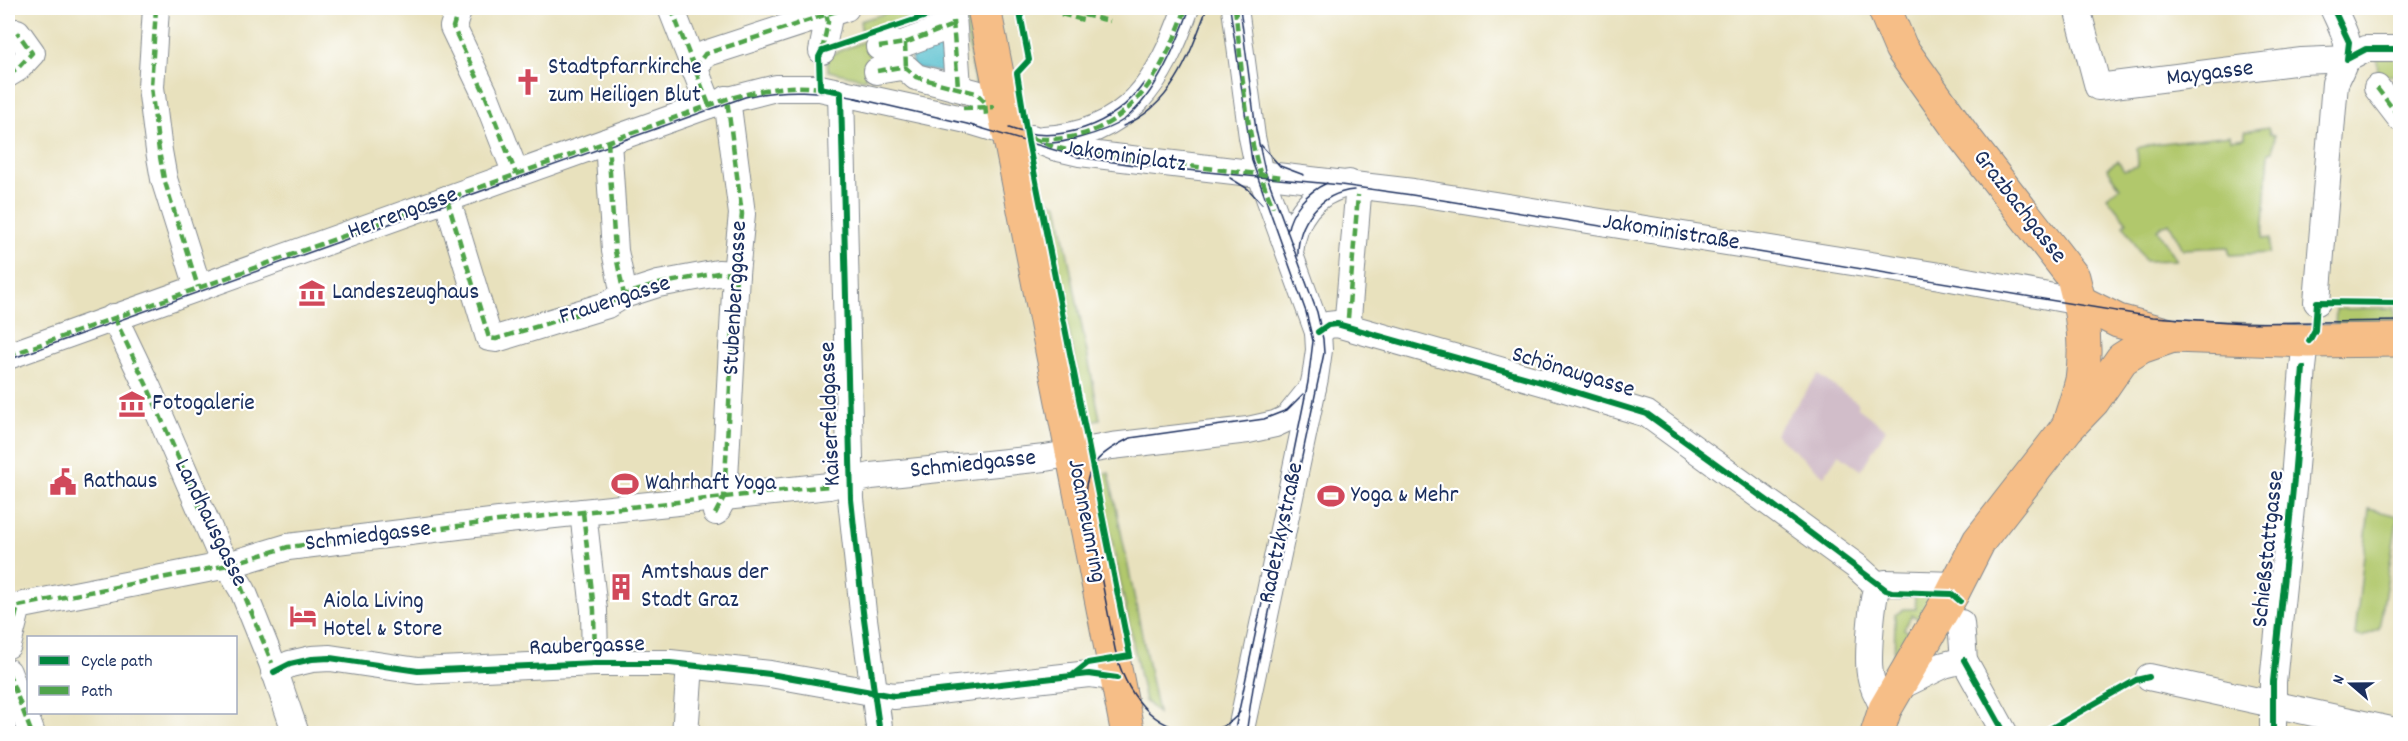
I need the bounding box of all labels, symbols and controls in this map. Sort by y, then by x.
place label: Stadtpfarrkirche zum Heiligen Blut [548,51,702,113]
street label: Maygasse [2164,52,2256,96]
church icon: Stadtpfarrkirche zum Heiligen Blut [513,67,543,97]
street label: Jakominiplatz [1062,132,1188,182]
street label: Grazbachgasse [1964,143,2074,271]
street label: Herrengasse [343,178,463,250]
street label: Jakoministraße [1600,205,1742,261]
street label: Stubenberggasse [715,220,757,376]
street label: Frauengasse [555,267,675,335]
place label: Landeszeughaus [332,276,479,310]
museum icon: Landeszeughaus [297,278,327,308]
street label: Schönaugasse [1507,338,1639,408]
street label: Kaiserfeldgasse [811,341,851,487]
place label: Fotogalerie [152,387,255,421]
museum icon: Fotogalerie [117,389,147,419]
street label: Schmiedgasse [908,441,1038,489]
street label: Landhausgasse [164,453,256,593]
street label: Joanneumring [1057,456,1115,586]
street label: Radetzkystraße [1250,459,1314,607]
place label: Rathaus [83,465,158,499]
public building icon: Rathaus [48,467,78,497]
place label: Wahrhaft Yoga [645,467,777,501]
sports icon: Wahrhaft Yoga [610,469,640,499]
street label: Schießstattgasse [2244,469,2294,629]
place label: Yoga & Mehr [1351,479,1458,513]
sports icon: Yoga & Mehr [1316,481,1346,511]
street label: Schmiedgasse [303,512,433,562]
place label: Amtshaus der Stadt Graz [641,556,769,618]
building icon: Amtshaus der Stadt Graz [606,572,636,602]
place label: Aiola Living Hotel & Store [323,585,442,647]
hotel icon: Aiola Living Hotel & Store [288,601,318,631]
street label: Raubergasse [529,628,645,666]
legend [27,636,237,714]
text: Cycle path [81,650,152,675]
north arrow [2321,654,2381,714]
text: N [2327,672,2351,687]
text: Path [81,680,113,705]

